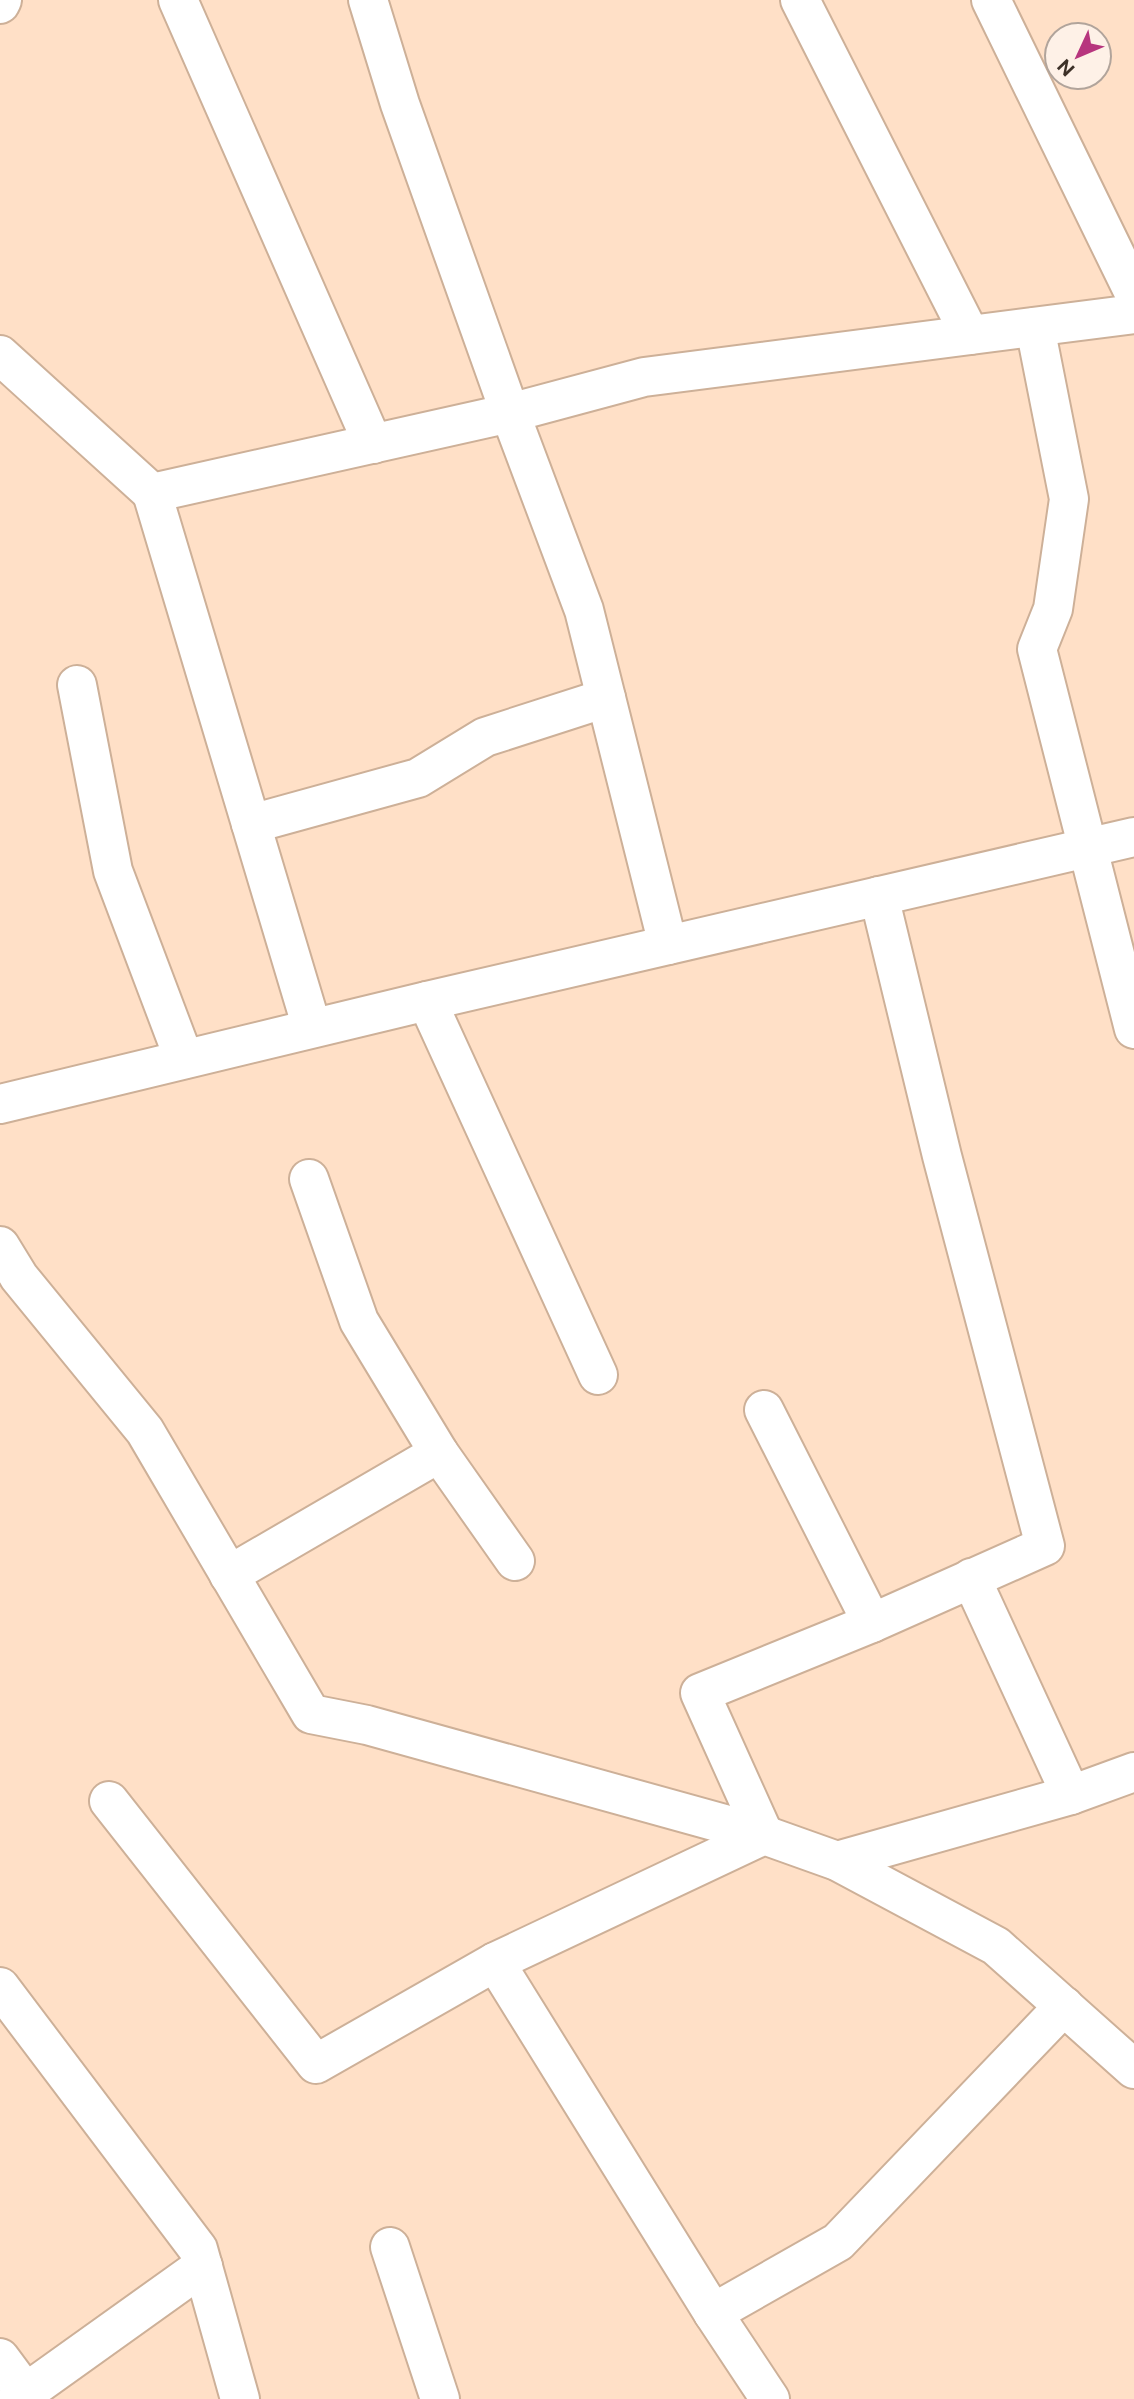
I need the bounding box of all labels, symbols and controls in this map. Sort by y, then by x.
north arrow [1043,21,1113,91]
text: N [1053,55,1079,81]

